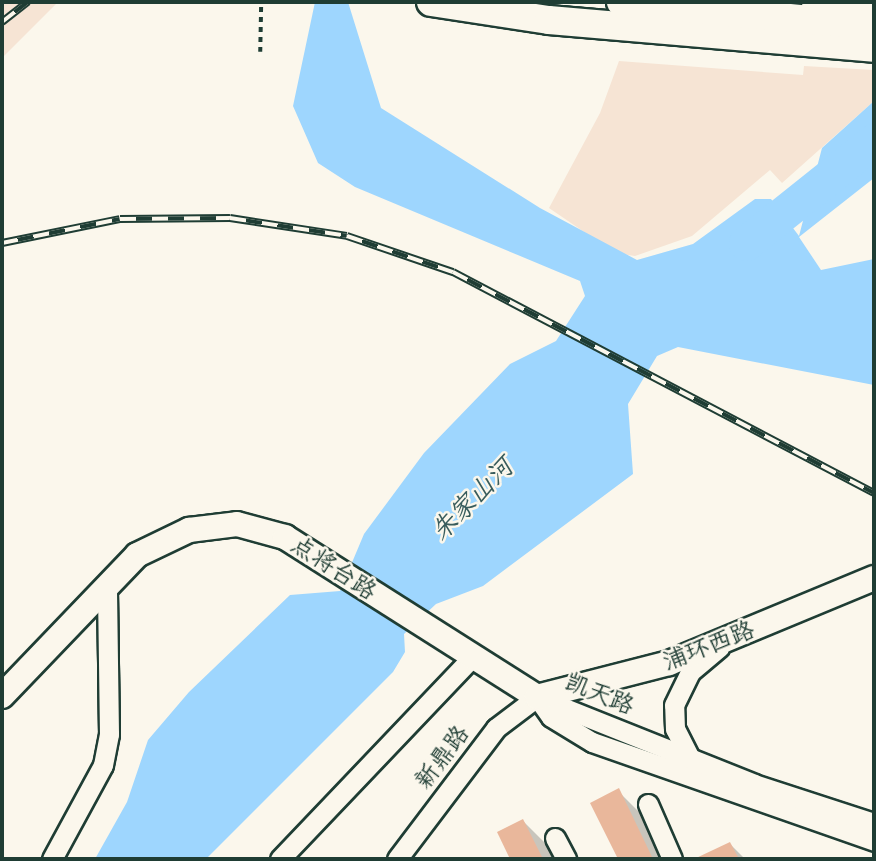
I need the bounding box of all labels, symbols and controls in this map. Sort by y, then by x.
water label: 朱家山河 [425,452,521,548]
street label: 点将台路 [285,531,381,607]
street label: 浦环西路 [659,616,759,678]
street label: 凯天路 [560,668,638,722]
street label: 新鼎路 [410,721,476,795]

